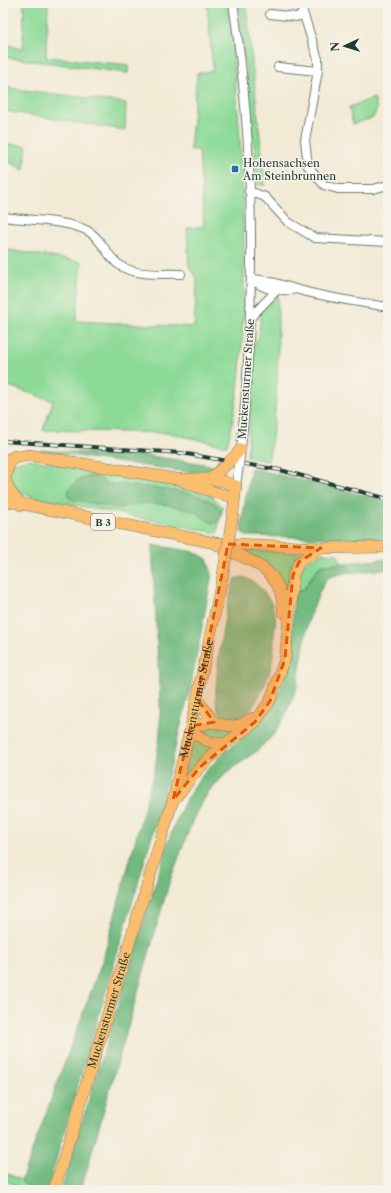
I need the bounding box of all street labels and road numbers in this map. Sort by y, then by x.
street label: Muckensturmer Straße [235,318,257,440]
road number: B 3 [91,514,115,530]
street label: Muckensturmer Straße [177,638,216,759]
street label: Muckensturmer Straße [85,950,133,1070]

